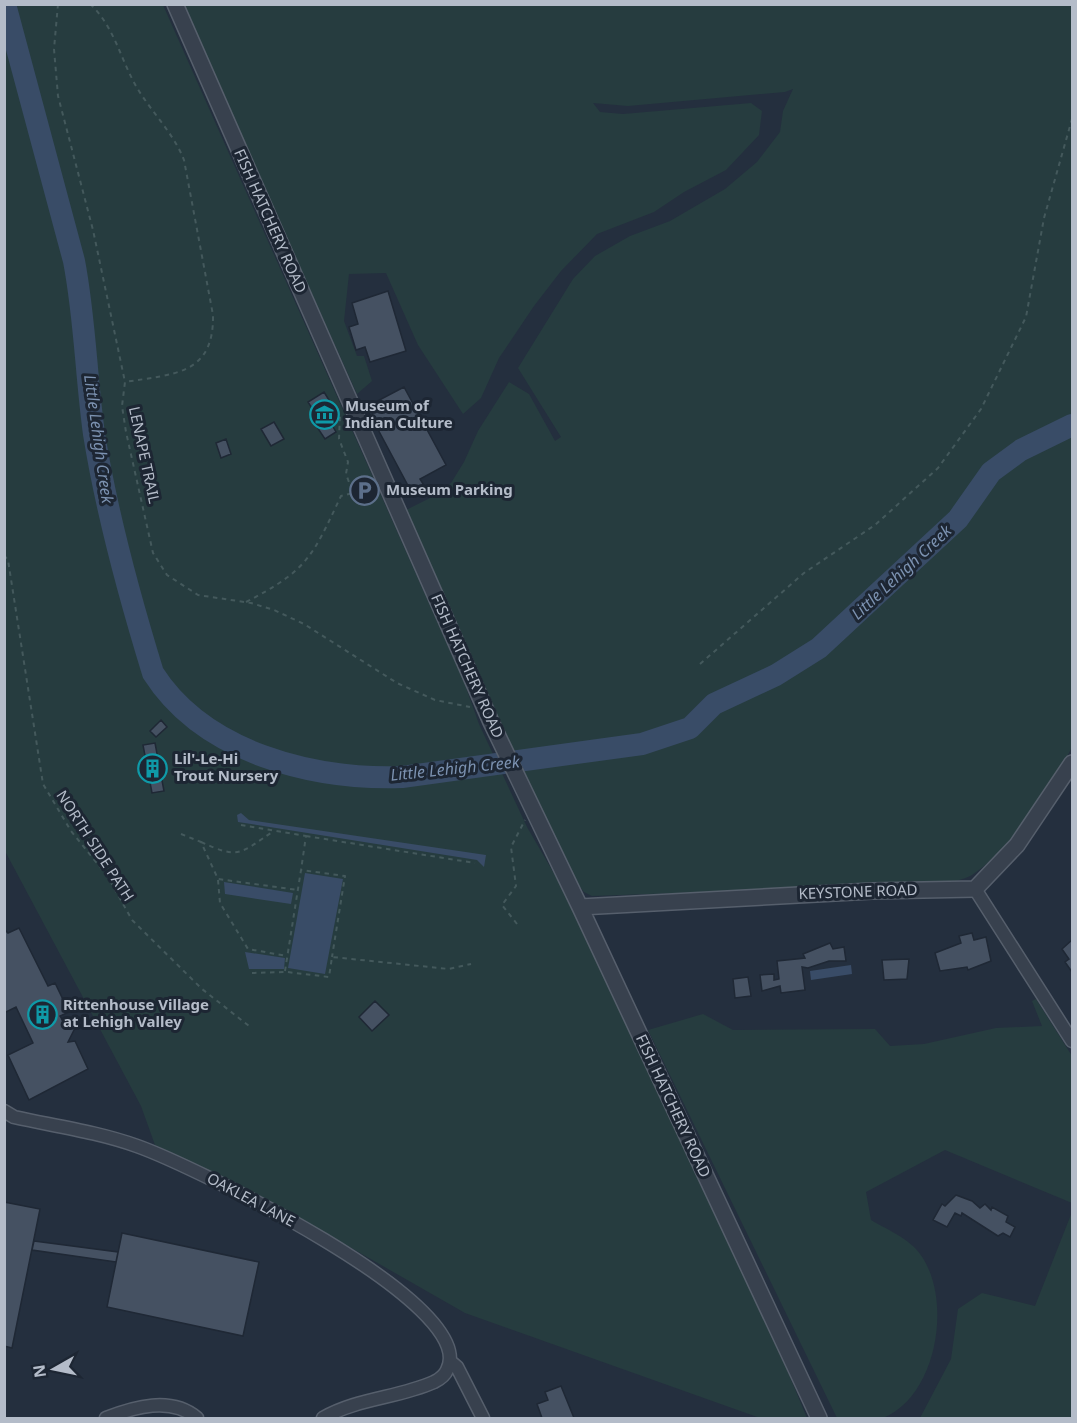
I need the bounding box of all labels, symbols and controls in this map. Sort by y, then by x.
street label: FISH HATCHERY ROAD [230,145,312,296]
water label: Little Lehigh Creek [79,373,119,506]
place label: Museum of Indian Culture [345,395,453,432]
museum icon: Museum of Indian Culture [308,399,340,431]
street label: LENAPE TRAIL [125,404,165,505]
parking icon: Museum Parking [349,474,381,506]
place label: Museum Parking [386,479,513,499]
water label: Little Lehigh Creek [846,519,957,624]
street label: FISH HATCHERY ROAD [427,590,509,741]
place label: Lil'-Le-Hi Trout Nursery [174,748,279,785]
water label: Little Lehigh Creek [389,750,522,786]
building icon: Lil'-Le-Hi Trout Nursery [137,752,169,784]
street label: NORTH SIDE PATH [52,786,139,905]
street label: KEYSTONE ROAD [798,879,918,903]
place label: Rittenhouse Village at Lehigh Valley [63,994,209,1031]
building icon: Rittenhouse Village at Lehigh Valley [26,998,58,1030]
street label: FISH HATCHERY ROAD [632,1031,716,1180]
street label: OAKLEA LANE [204,1167,299,1231]
north arrow [24,1339,84,1399]
text: N [27,1363,51,1379]

